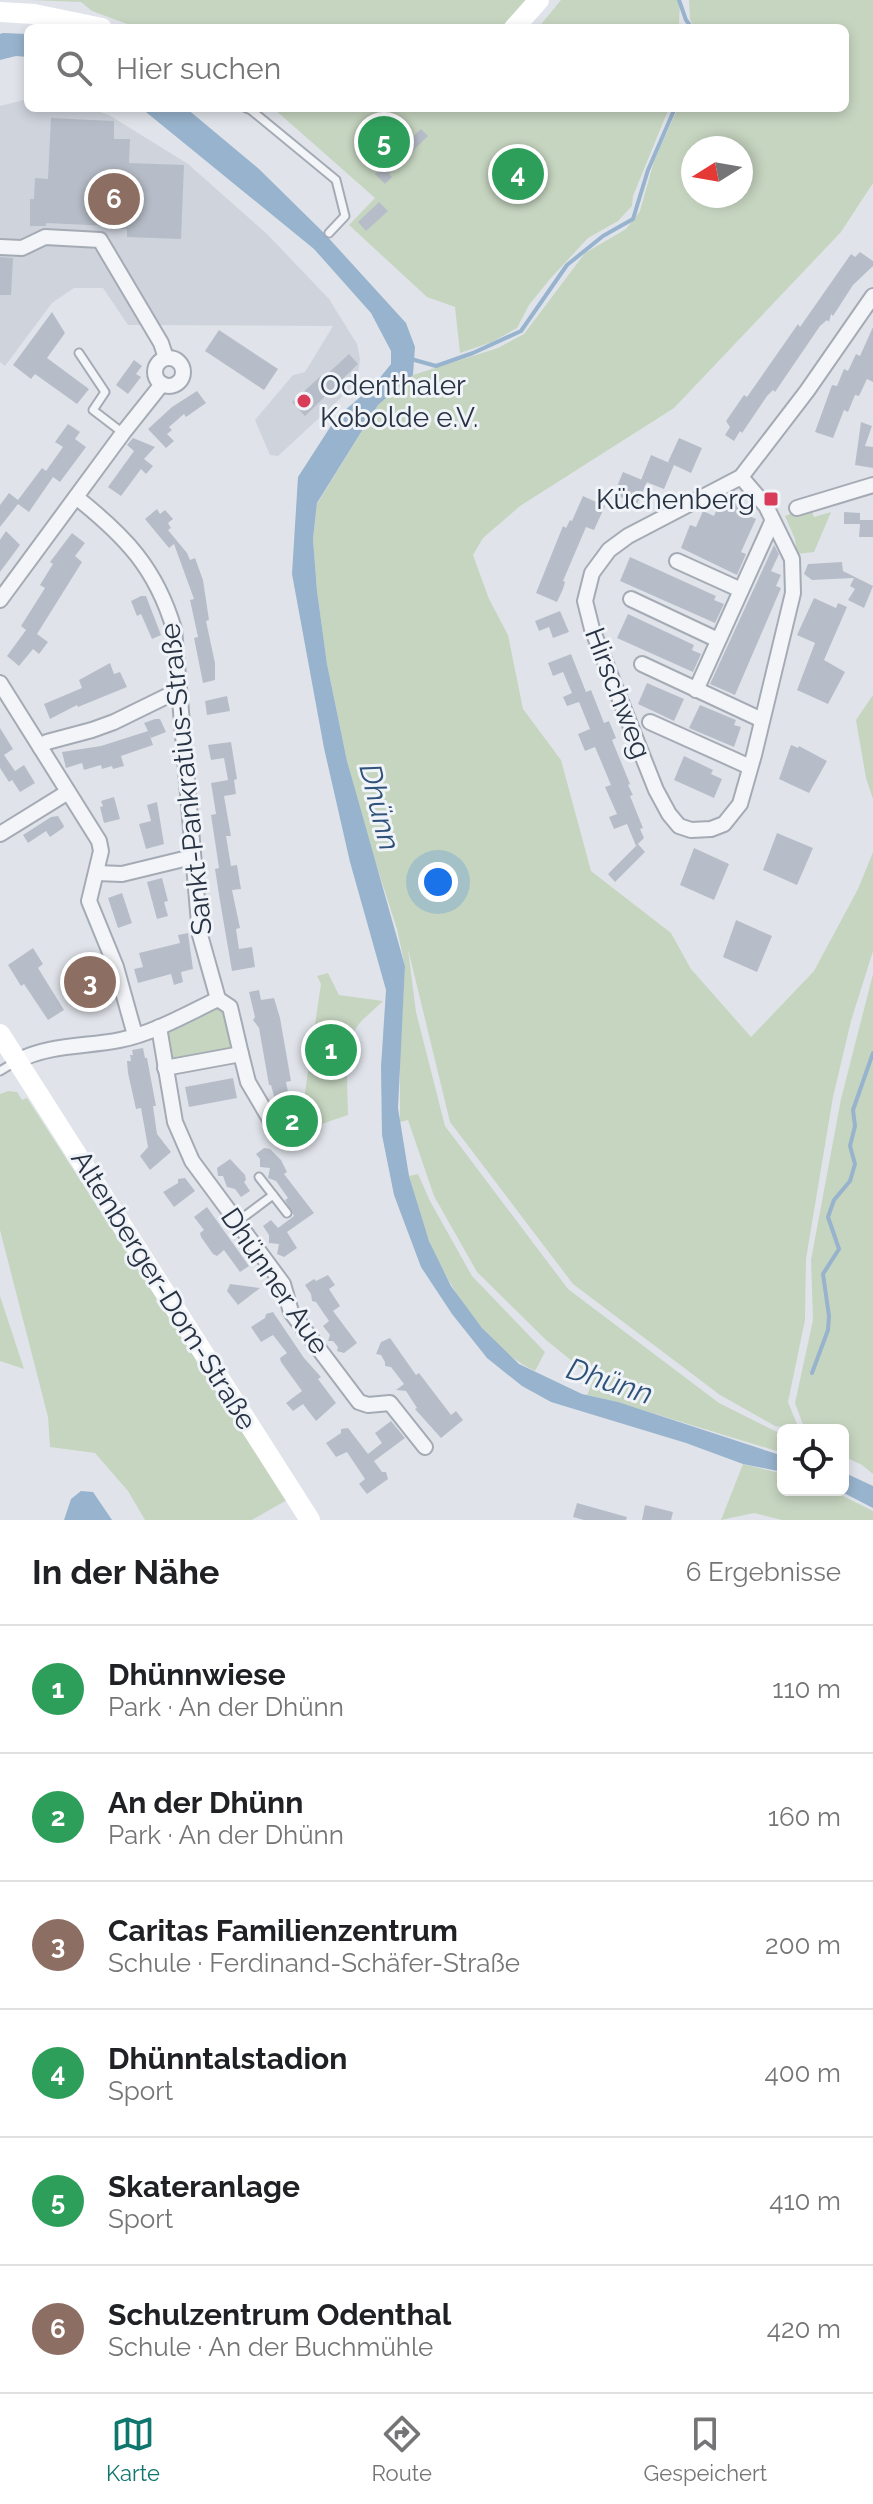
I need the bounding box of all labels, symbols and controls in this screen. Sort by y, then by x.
search box [24,24,849,112]
icon: search [52,46,96,90]
text: Hier suchen [116,51,281,86]
pin: 5 [358,112,410,172]
north arrow [681,136,753,208]
pin: 4 [492,144,544,204]
pin: 6 [88,169,140,229]
place label: Odenthaler Kobolde e.V. [320,369,478,434]
marker: Odenthaler Kobolde e.V. [295,392,313,410]
place label: Küchenberg [596,483,755,516]
marker: Küchenberg [762,490,780,508]
street label: Sankt-Pankratius-Straße [153,621,219,937]
street label: Hirschweg [578,623,658,763]
water label: Dhünn [352,760,408,854]
your location [418,862,458,902]
pin: 3 [64,952,116,1012]
pin: 1 [305,1020,357,1080]
pin: 2 [266,1091,318,1151]
street label: Altenberger-Dom-Straße [64,1144,264,1436]
street label: Dhünner Aue [214,1202,336,1360]
water label: Dhünn [563,1351,657,1411]
map controls [777,1424,849,1496]
button: locate [777,1424,849,1496]
text: In der Nähe [32,1552,219,1592]
text: 6 Ergebnisse [686,1557,841,1587]
text: Dhünnwiese [108,1657,286,1692]
text: 1 [52,1674,64,1704]
text: 110 m [772,1674,841,1704]
text: Park · An der Dhünn [108,1692,344,1722]
text: An der Dhünn [108,1785,303,1820]
text: 2 [51,1802,65,1832]
text: 160 m [768,1802,841,1832]
text: Park · An der Dhünn [108,1820,344,1850]
text: Caritas Familienzentrum [108,1913,458,1948]
text: 3 [51,1930,65,1960]
text: 200 m [765,1930,841,1960]
text: Schule · Ferdinand-Schäfer-Straße [108,1948,520,1978]
text: Dhünntalstadion [108,2041,347,2076]
text: 4 [51,2058,65,2088]
text: 400 m [764,2058,841,2088]
text: Sport [108,2076,173,2106]
text: Skateranlage [108,2169,300,2204]
text: 5 [51,2186,65,2216]
text: 410 m [769,2186,841,2216]
text: Sport [108,2204,173,2234]
text: Schulzentrum Odenthal [108,2297,451,2332]
text: 6 [50,2314,66,2344]
text: 420 m [767,2314,841,2344]
text: Schule · An der Buchmühle [108,2332,433,2362]
tab: Karte [106,2412,160,2486]
tab: Route [372,2412,432,2486]
tab: Gespeichert [644,2412,767,2486]

